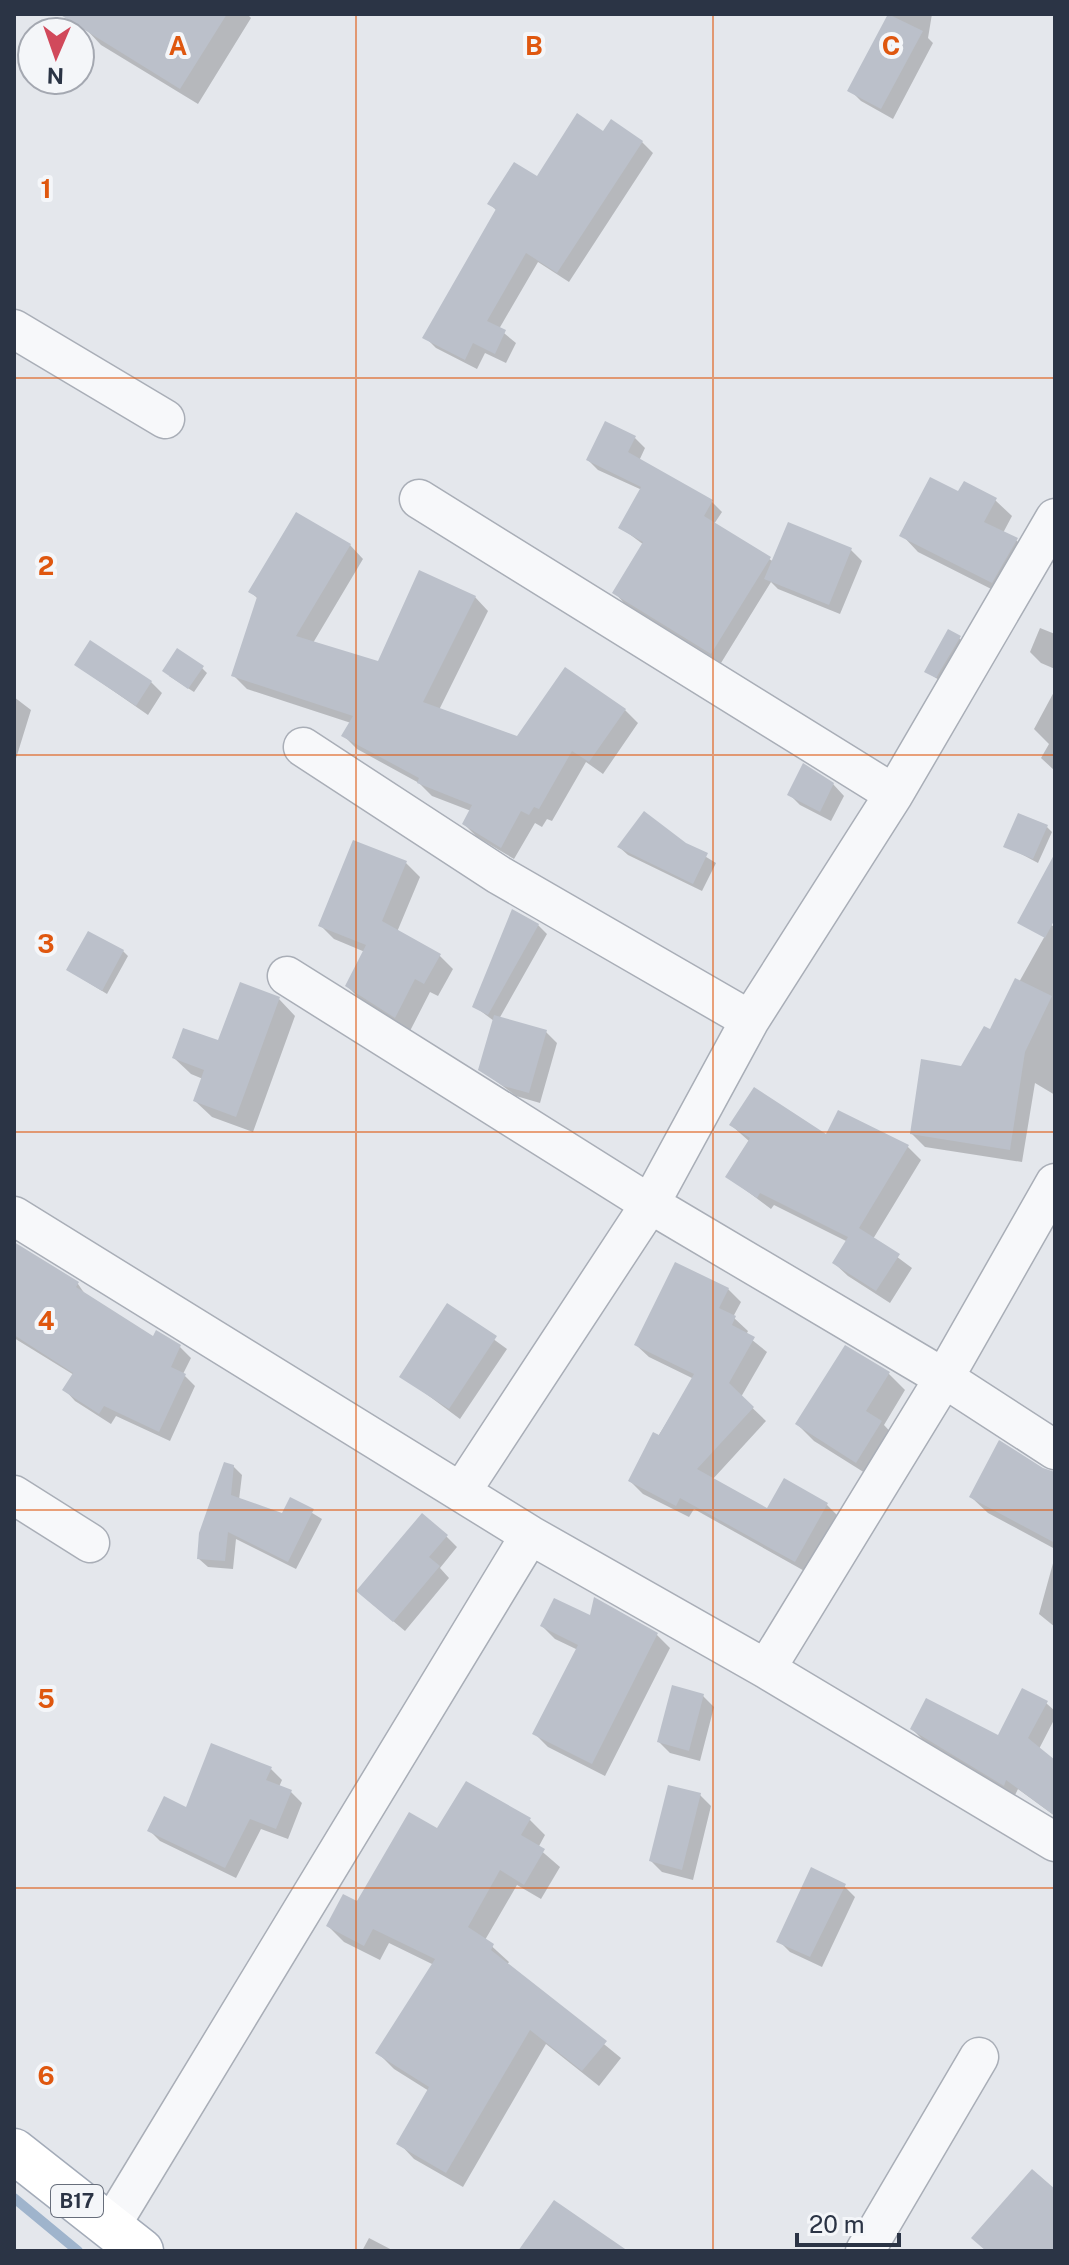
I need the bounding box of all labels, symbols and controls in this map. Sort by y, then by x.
north arrow [16,16,96,96]
text: A [169,30,188,61]
text: B [525,30,543,61]
text: C [882,30,900,61]
text: N [46,63,64,89]
text: 1 [40,173,52,204]
text: 2 [38,550,54,581]
text: 3 [37,928,55,959]
text: 4 [37,1305,55,1336]
text: 5 [37,1683,55,1714]
text: 6 [37,2060,55,2091]
road number: B17 [51,2185,103,2217]
scale bar [797,2197,899,2247]
text: 20 m [809,2210,865,2238]

